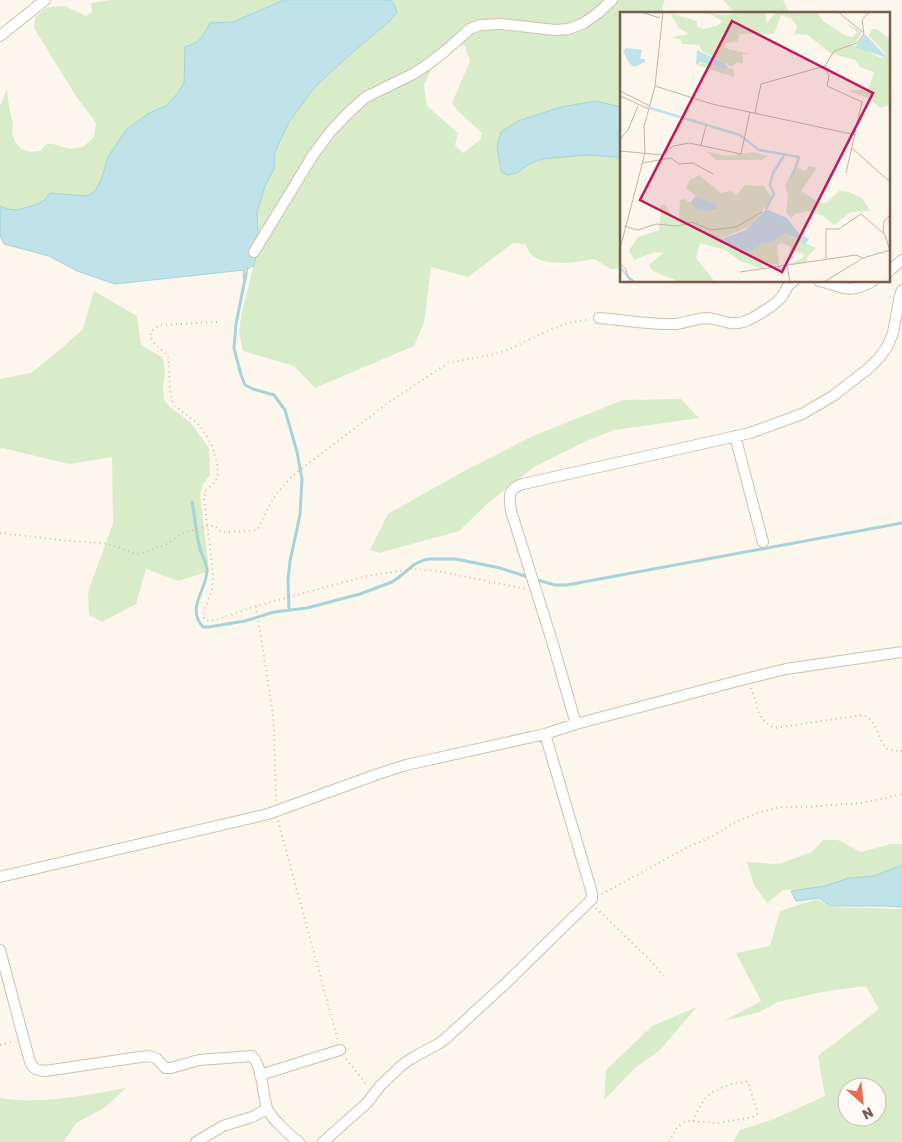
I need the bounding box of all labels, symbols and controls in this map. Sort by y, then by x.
inset map [620,12,890,282]
north arrow [837,1077,887,1127]
text: N [859,1103,876,1123]

